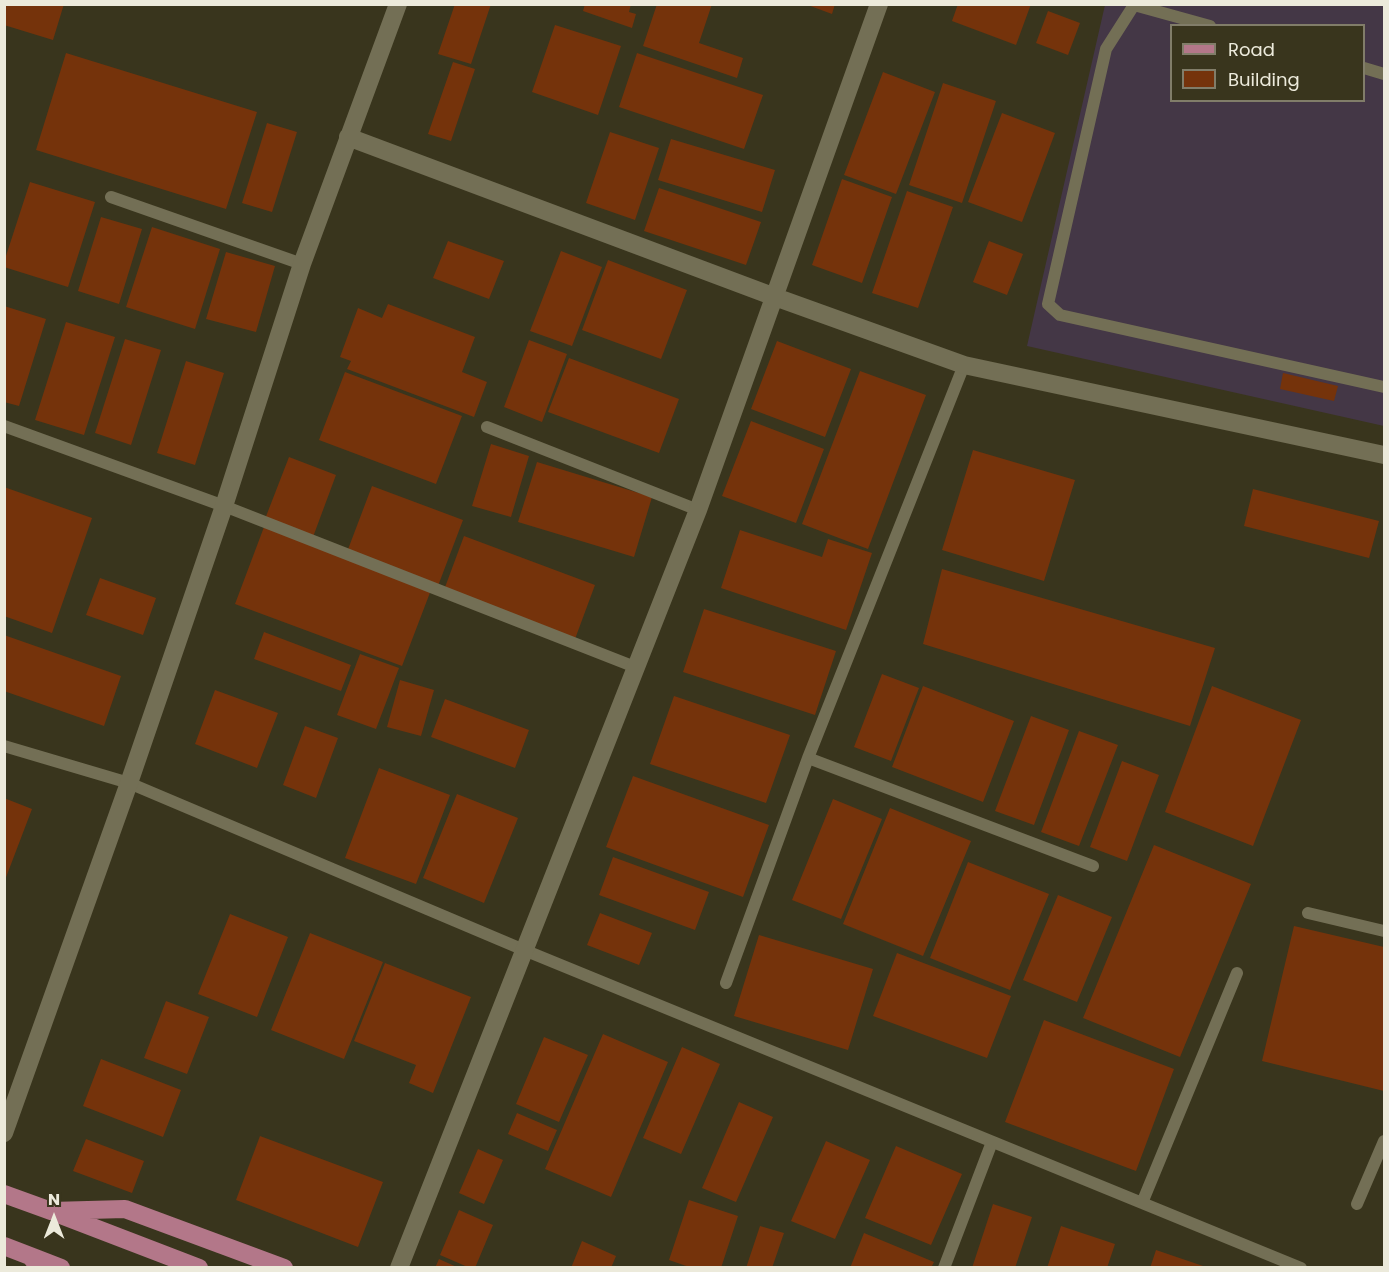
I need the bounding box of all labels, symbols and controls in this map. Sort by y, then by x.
legend [1170,24,1365,102]
text: Road [1228,37,1275,62]
text: Building [1228,67,1300,92]
north arrow [24,1188,84,1248]
text: N [48,1188,60,1211]

